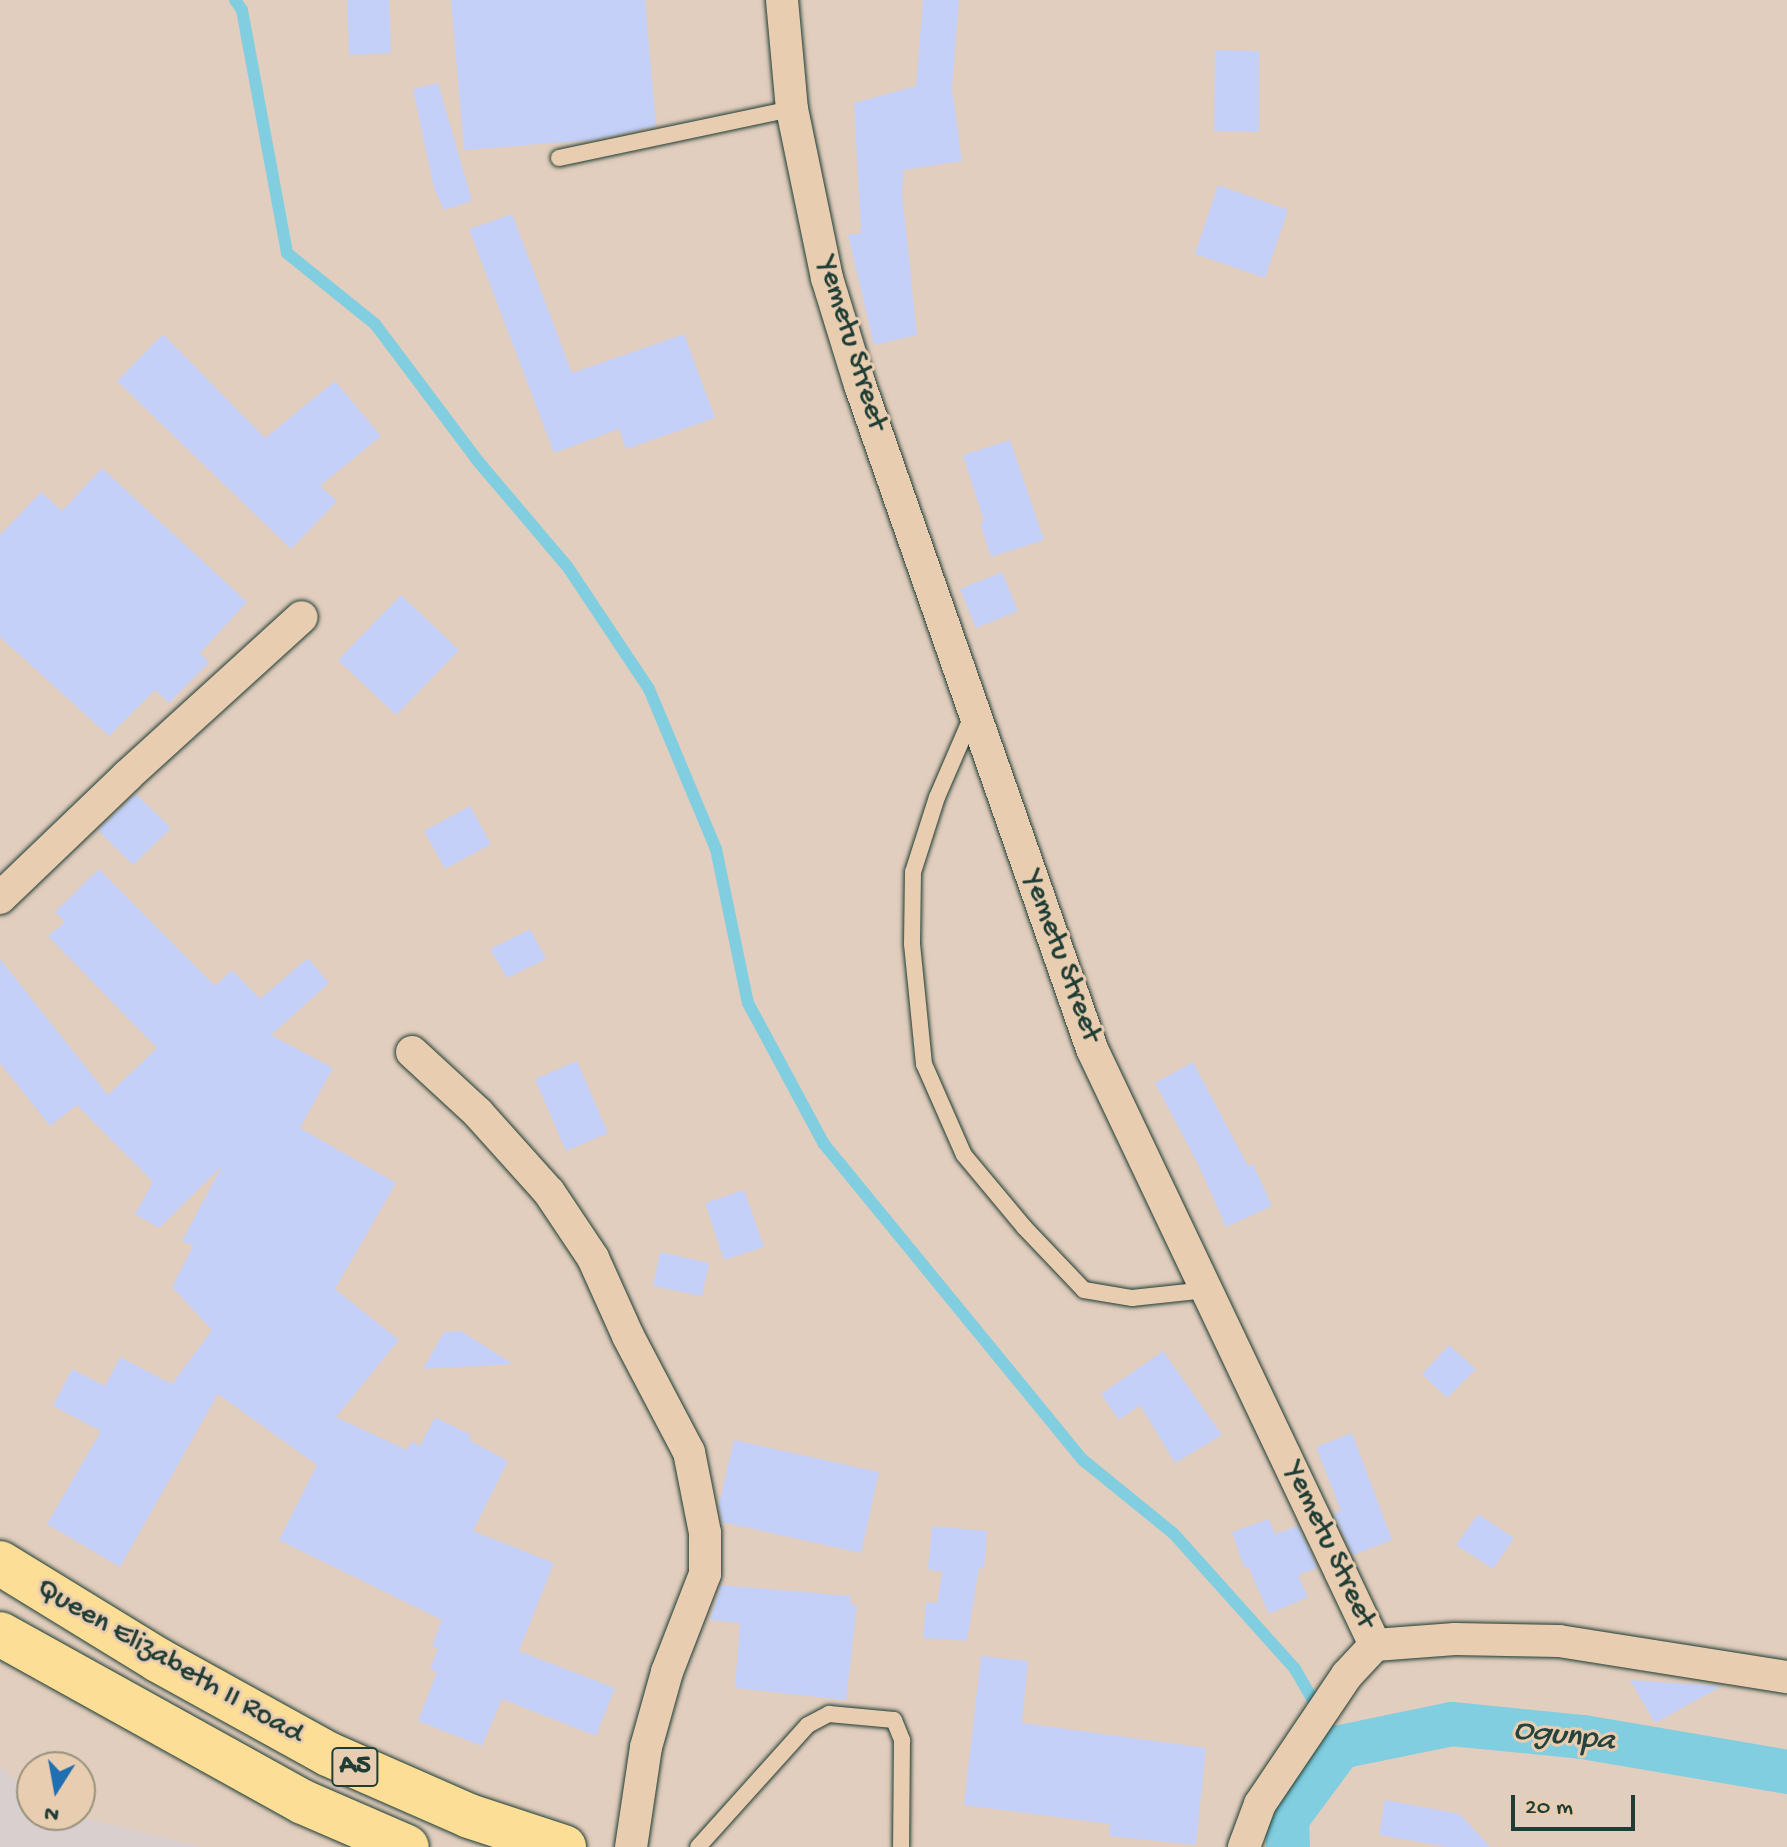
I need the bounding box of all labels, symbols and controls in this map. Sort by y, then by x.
street label: Yemetu Street [807,253,893,435]
street label: Yemetu Street [1012,866,1108,1048]
street label: Yemetu Street [1274,1457,1382,1635]
street label: Queen Elizabeth II Road [29,1572,309,1754]
water label: Ogunpa [1511,1712,1617,1762]
road number: A5 [331,1743,379,1791]
north arrow [16,1751,96,1831]
scale bar [1515,1779,1639,1829]
text: 20 m [1525,1794,1573,1823]
text: N [42,1798,61,1827]

